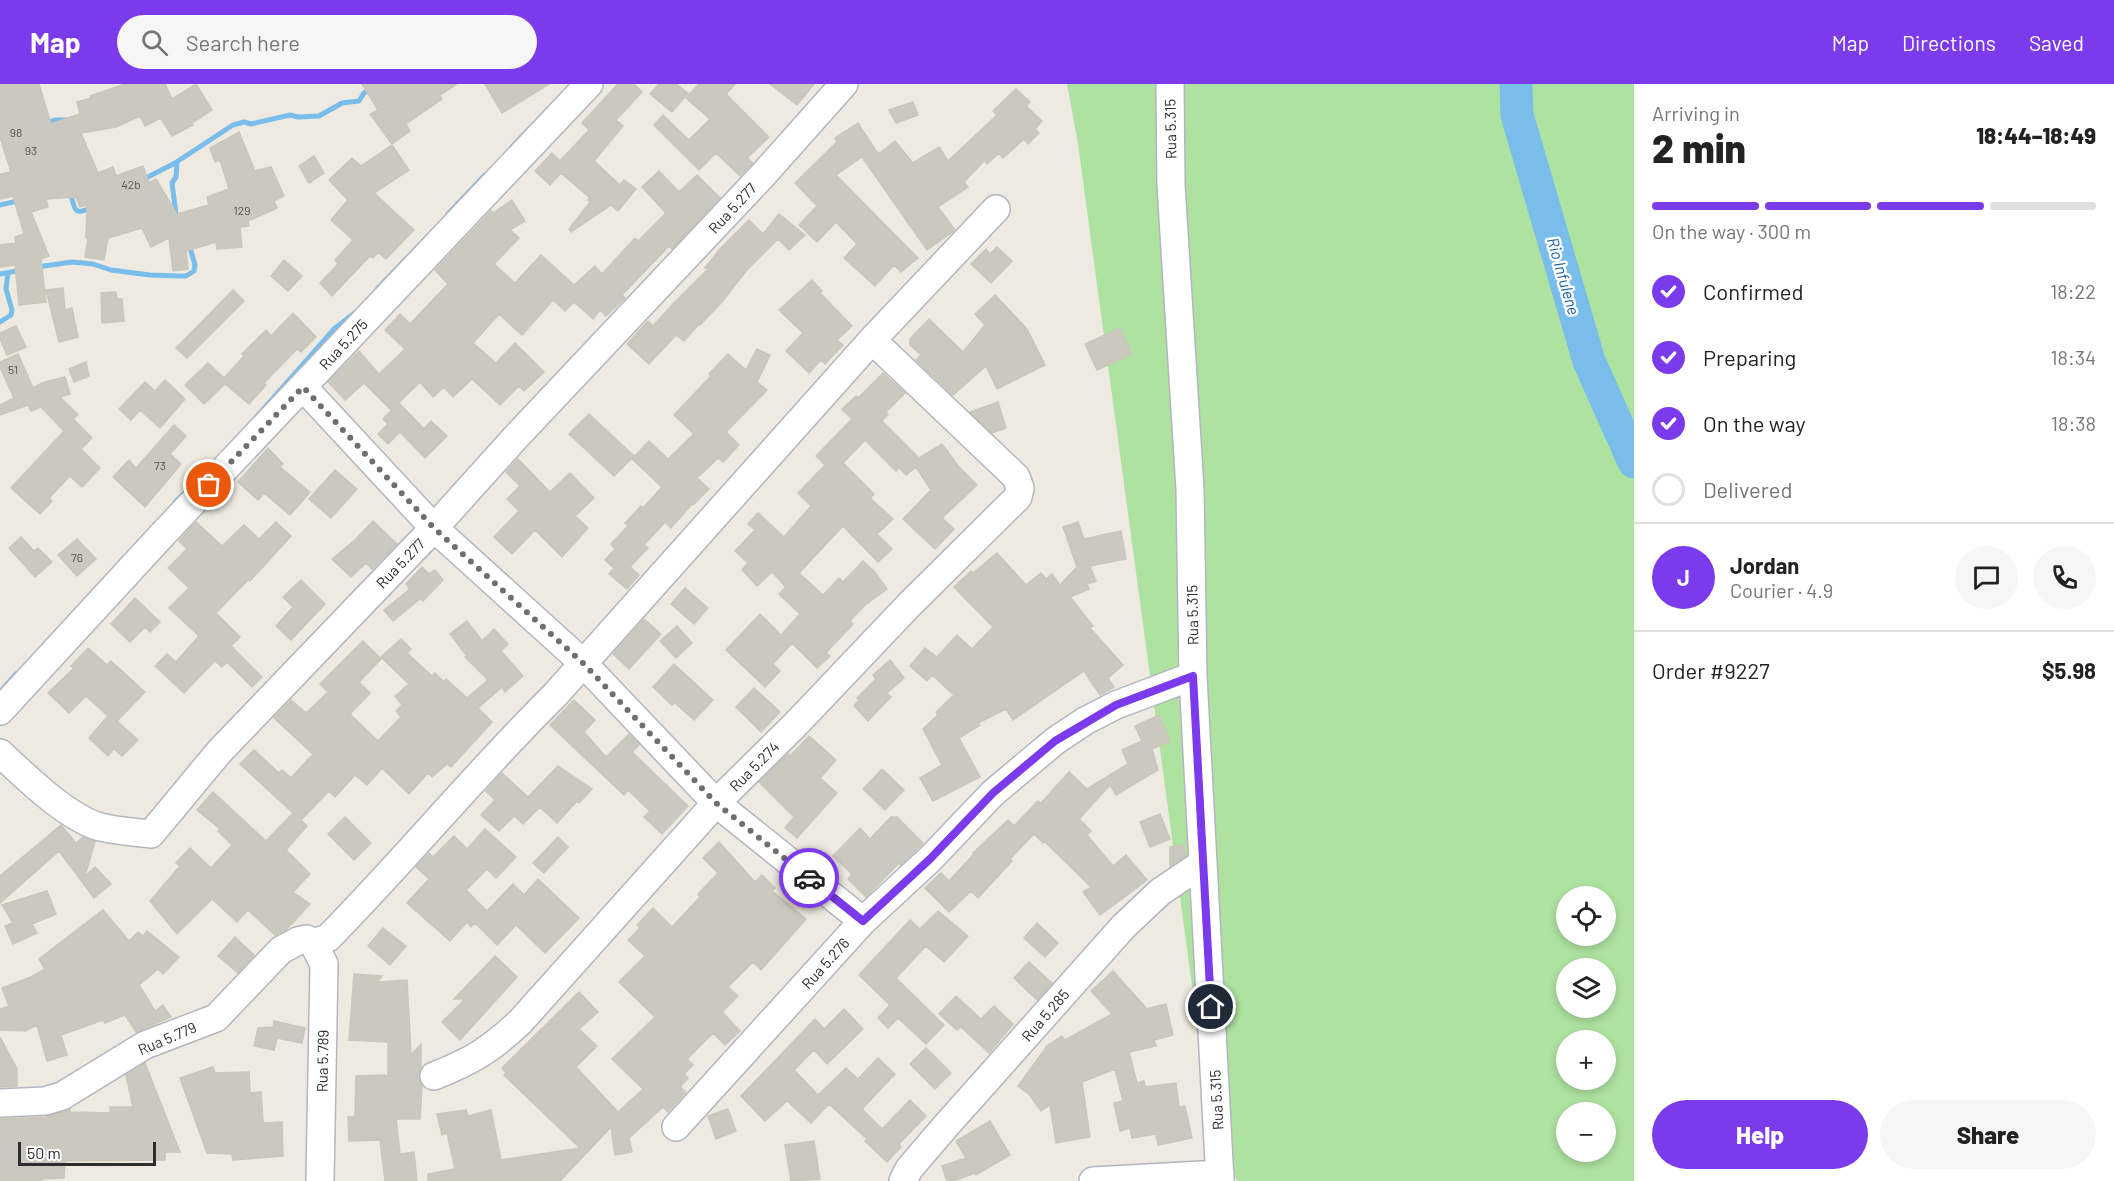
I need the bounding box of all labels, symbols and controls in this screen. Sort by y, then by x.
search box [117,15,537,69]
text: Map [30,25,81,59]
icon: search [138,26,171,59]
text: Search here [186,29,300,55]
text: Map [1832,30,1869,55]
text: Directions [1902,30,1996,55]
text: Saved [2029,30,2084,55]
street label: Rua 5.315 [1160,99,1180,159]
text: Arriving in [1652,101,1740,125]
text: 18:44–18:49 [1976,122,2096,148]
text: 2 min [1652,124,1746,171]
house number: 98 [10,125,22,139]
house number: 93 [25,143,37,157]
house number: 42b [121,177,141,191]
street label: Rua 5.277 [704,179,760,237]
house number: 129 [234,203,250,217]
text: On the way · 300 m [1652,219,1811,243]
water label: Rio Infulene [1544,235,1584,317]
icon: check [1652,275,1685,308]
text: Confirmed [1703,278,1803,304]
text: 18:22 [2050,279,2096,303]
street label: Rua 5.275 [315,315,371,373]
icon: check [1652,341,1685,374]
text: Preparing [1703,344,1796,370]
text: 18:34 [2050,345,2096,369]
house number: 51 [8,362,18,376]
icon: check [1652,407,1685,440]
text: On the way [1703,410,1806,436]
text: 18:38 [2051,411,2096,435]
house number: 73 [154,458,166,472]
pin [183,459,234,510]
icon: bag [192,468,225,501]
text: Delivered [1703,476,1792,502]
street label: Rua 5.277 [372,534,428,592]
button: chat [1955,546,2018,609]
button: phone [2033,546,2096,609]
house number: 76 [71,550,83,564]
text: Jordan [1730,552,1799,578]
text: J [1677,564,1690,590]
text: Courier · 4.9 [1730,578,1833,602]
street label: Rua 5.315 [1182,585,1202,645]
text: Order #9227 [1652,657,1770,683]
text: $5.98 [2042,657,2096,683]
street label: Rua 5.274 [725,737,783,795]
courier [779,848,839,908]
icon: car [793,862,826,895]
map controls [1556,886,1616,1162]
button: locate [1556,886,1616,946]
street label: Rua 5.276 [797,934,853,992]
button: layers [1556,958,1616,1018]
pin [1185,981,1236,1032]
street label: Rua 5.285 [1017,985,1073,1045]
icon: home [1194,990,1227,1023]
street label: Rua 5.779 [135,1018,199,1058]
street label: Rua 5.789 [312,1030,332,1092]
button: + [1556,1030,1616,1090]
street label: Rua 5.315 [1205,1069,1227,1131]
button: Help [1652,1100,1868,1169]
button: Share [1880,1100,2096,1169]
button: − [1556,1102,1616,1162]
scale bar [18,1139,156,1166]
text: 50 m [27,1143,61,1162]

